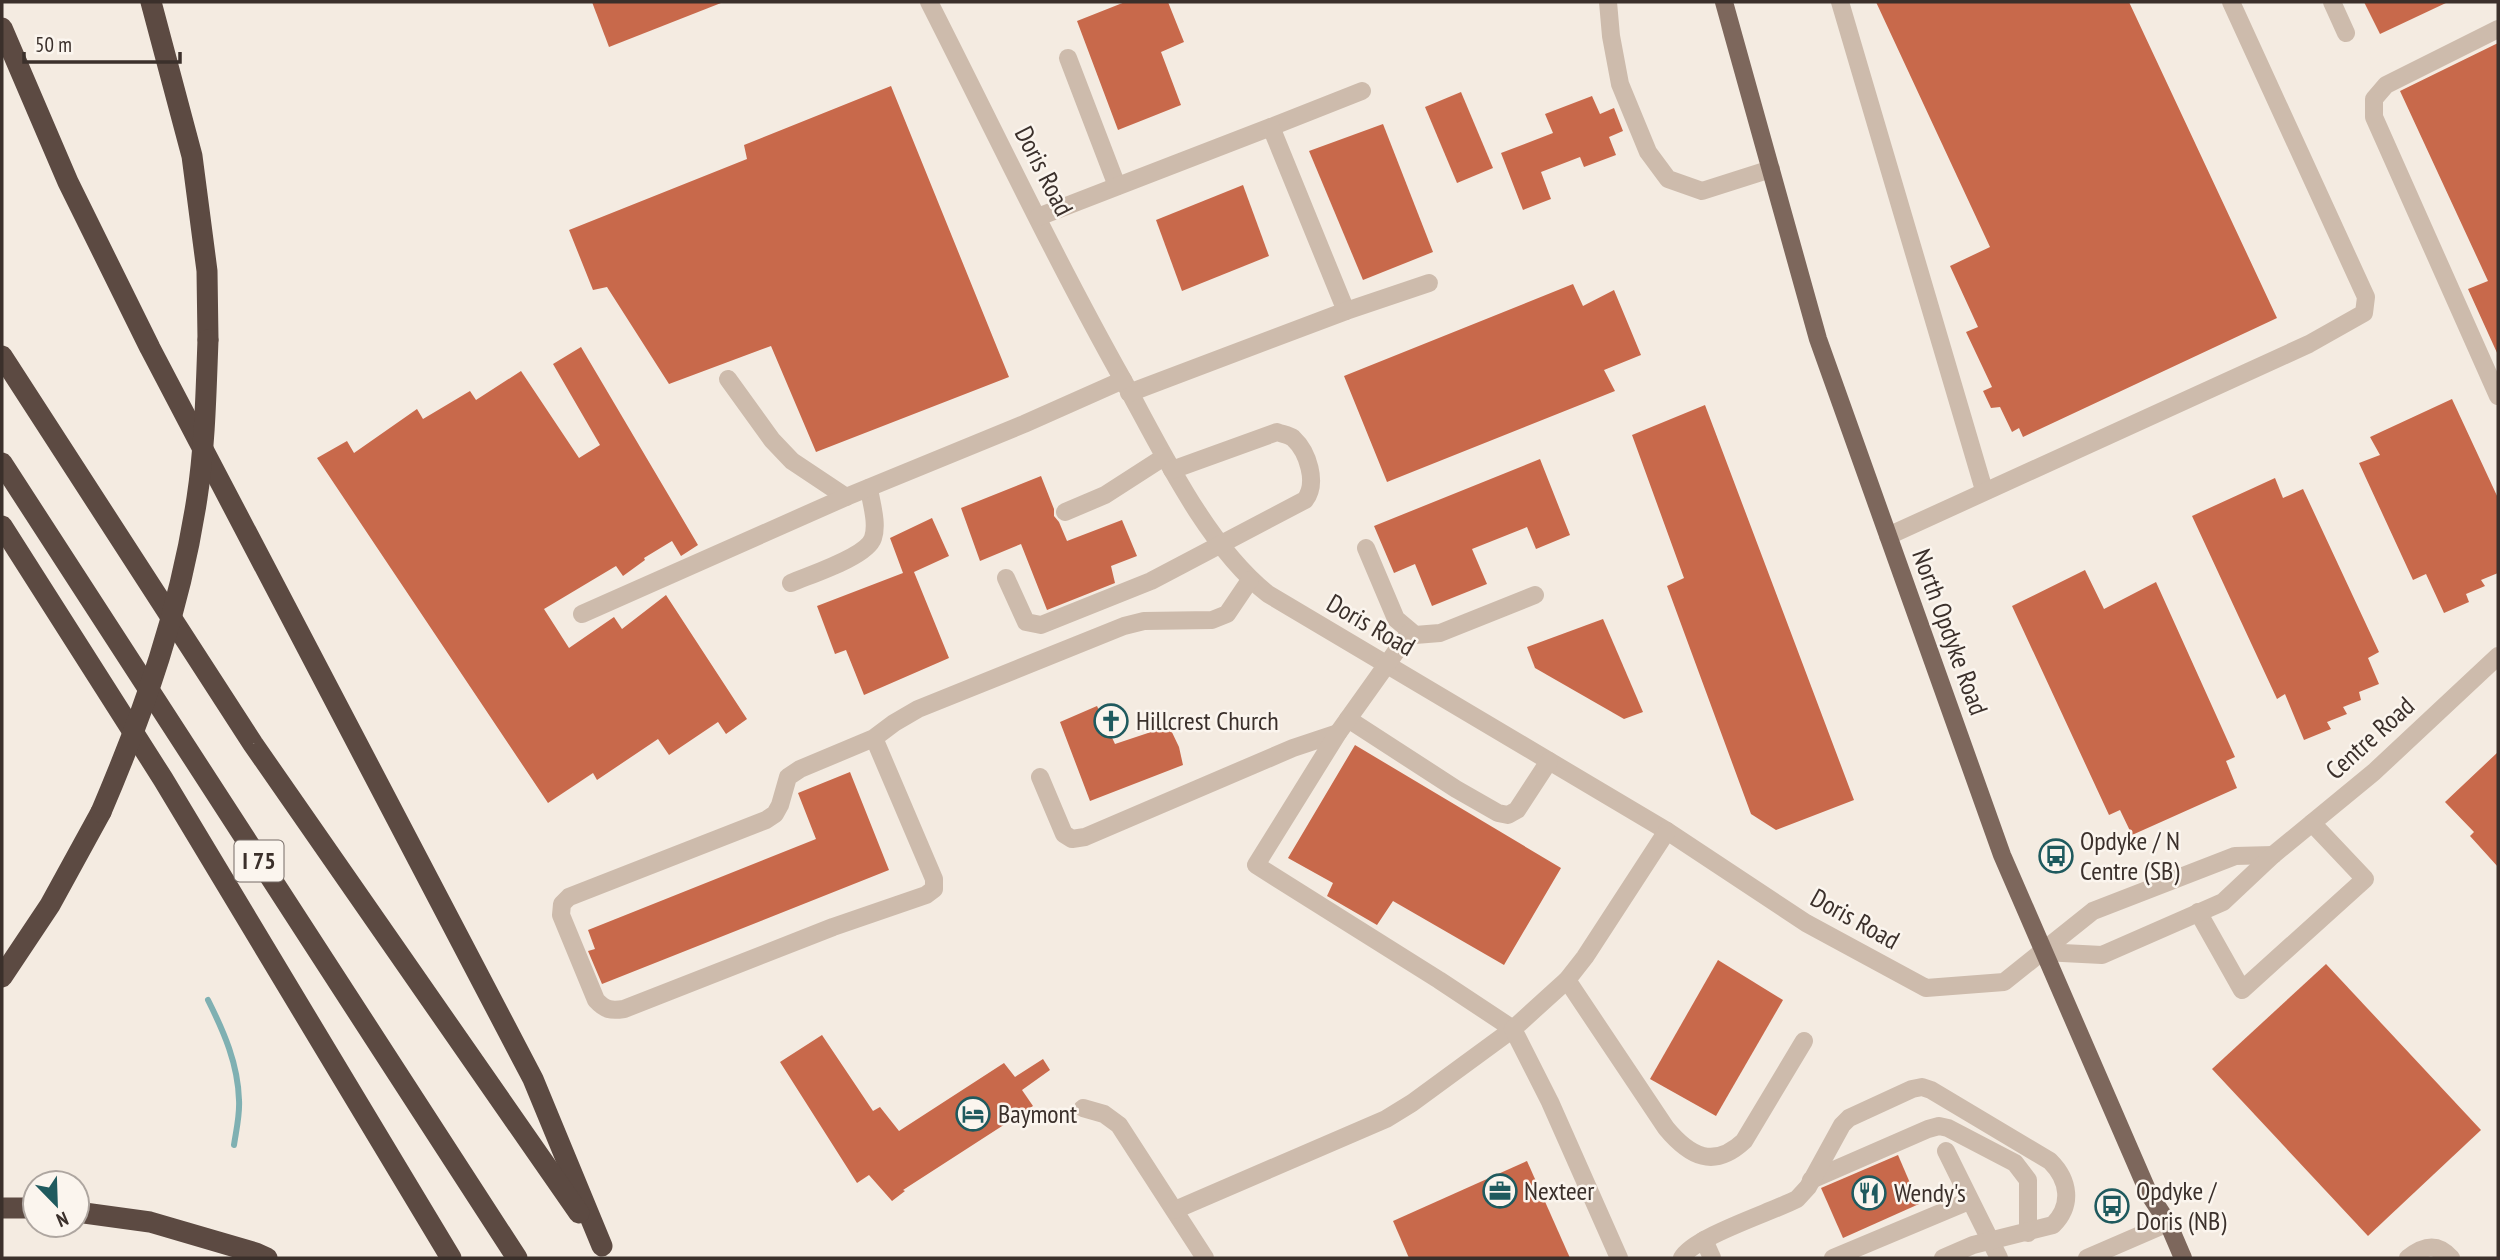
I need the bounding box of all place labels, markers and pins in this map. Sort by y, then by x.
church icon: Hillcrest Church [1092,702,1130,740]
place label: Hillcrest Church [1136,704,1279,737]
place label: Opdyke / N Centre (SB) [2080,824,2180,887]
bus stop icon: Opdyke / N Centre (SB) [2037,837,2075,875]
hotel icon: Baymont [954,1095,992,1133]
place label: Baymont [998,1097,1077,1130]
office icon: Nexteer [1481,1172,1519,1210]
place label: Nexteer [1524,1174,1594,1207]
restaurant icon: Wendy's [1850,1174,1888,1212]
place label: Opdyke / Doris (NB) [2136,1174,2226,1237]
place label: Wendy's [1894,1176,1966,1209]
bus stop icon: Opdyke / Doris (NB) [2093,1187,2131,1225]

